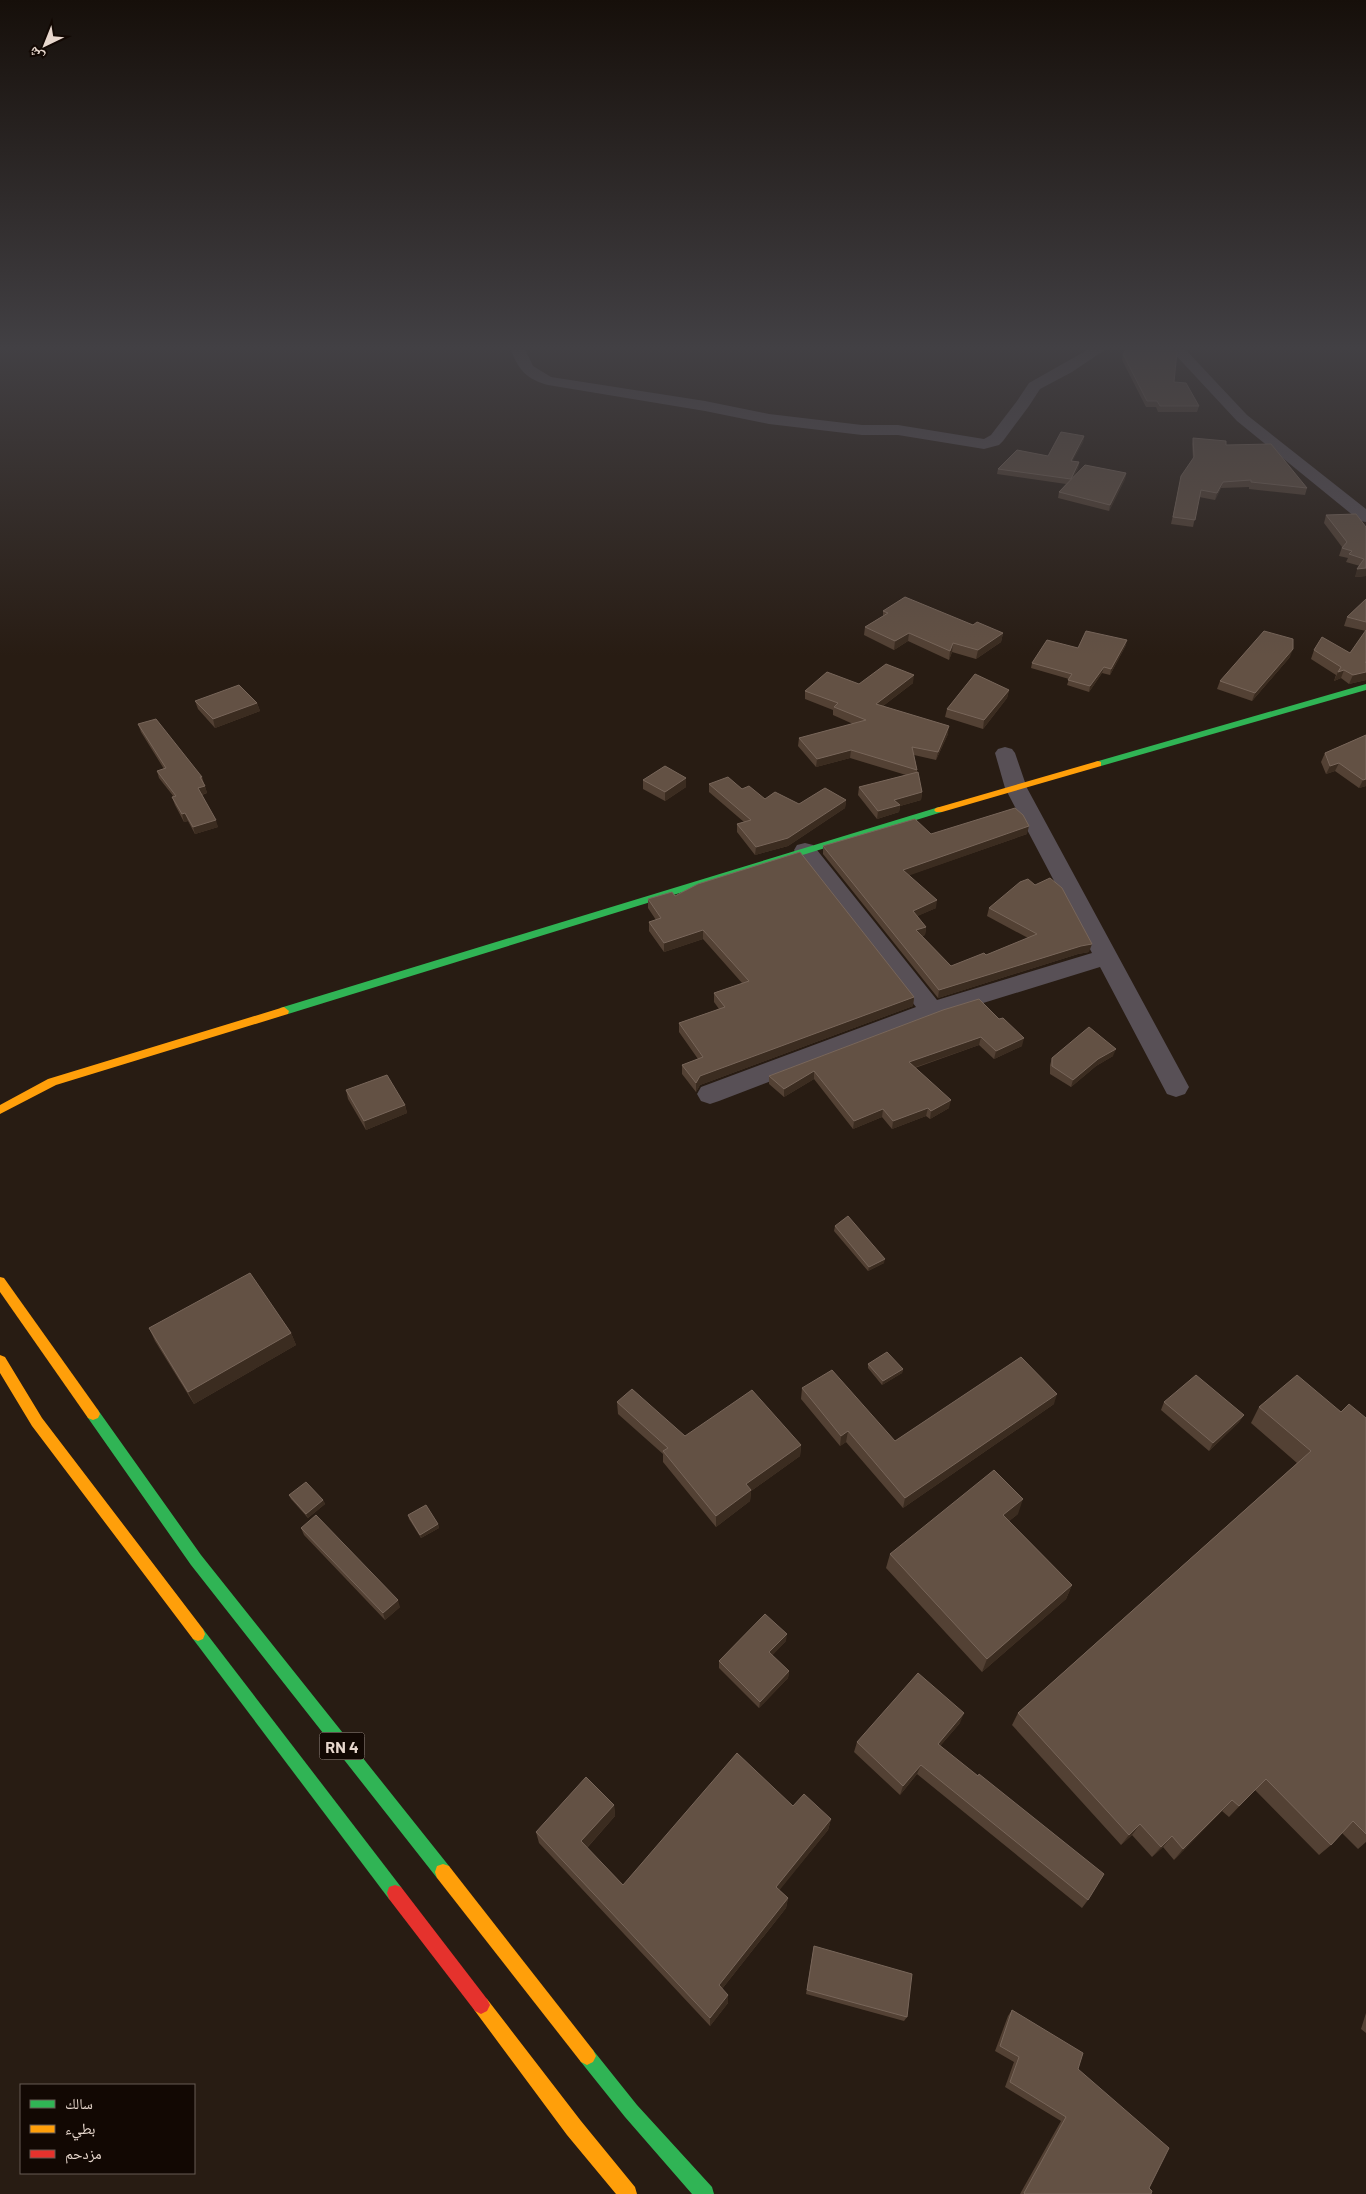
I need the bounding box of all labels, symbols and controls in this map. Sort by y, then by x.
north arrow [20,20,70,70]
text: ش [24,43,48,66]
road number: RN 4 [320,1732,364,1760]
legend [20,2084,195,2174]
text: سالك [65,2094,93,2112]
text: بطيء [65,2119,95,2141]
text: مزدحم [65,2144,102,2164]

